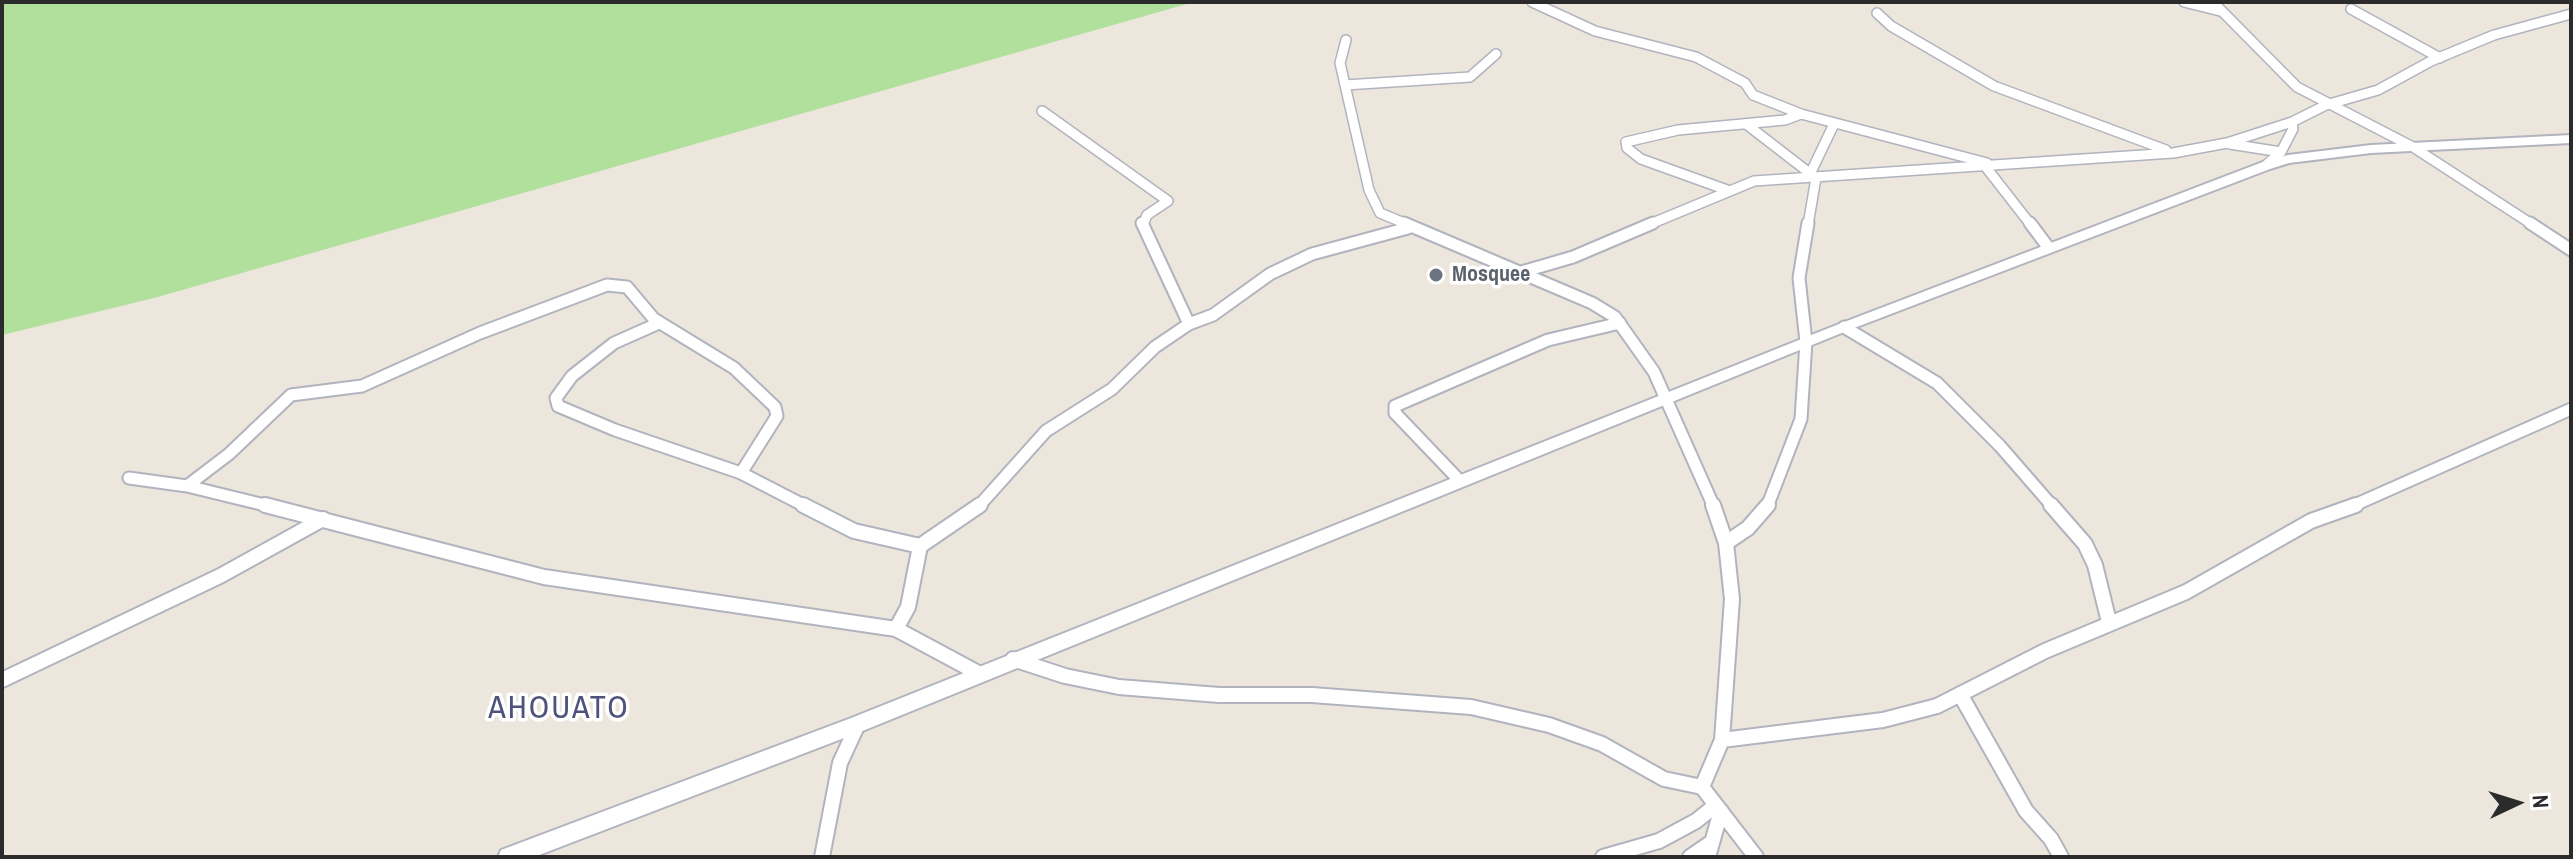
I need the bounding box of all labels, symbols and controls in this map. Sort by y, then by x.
place label: Mosquee [1452,262,1530,288]
marker: Mosquee [1427,266,1445,284]
district label: AHOUATO [488,690,630,728]
north arrow [2477,763,2557,843]
text: N [2526,794,2556,809]

